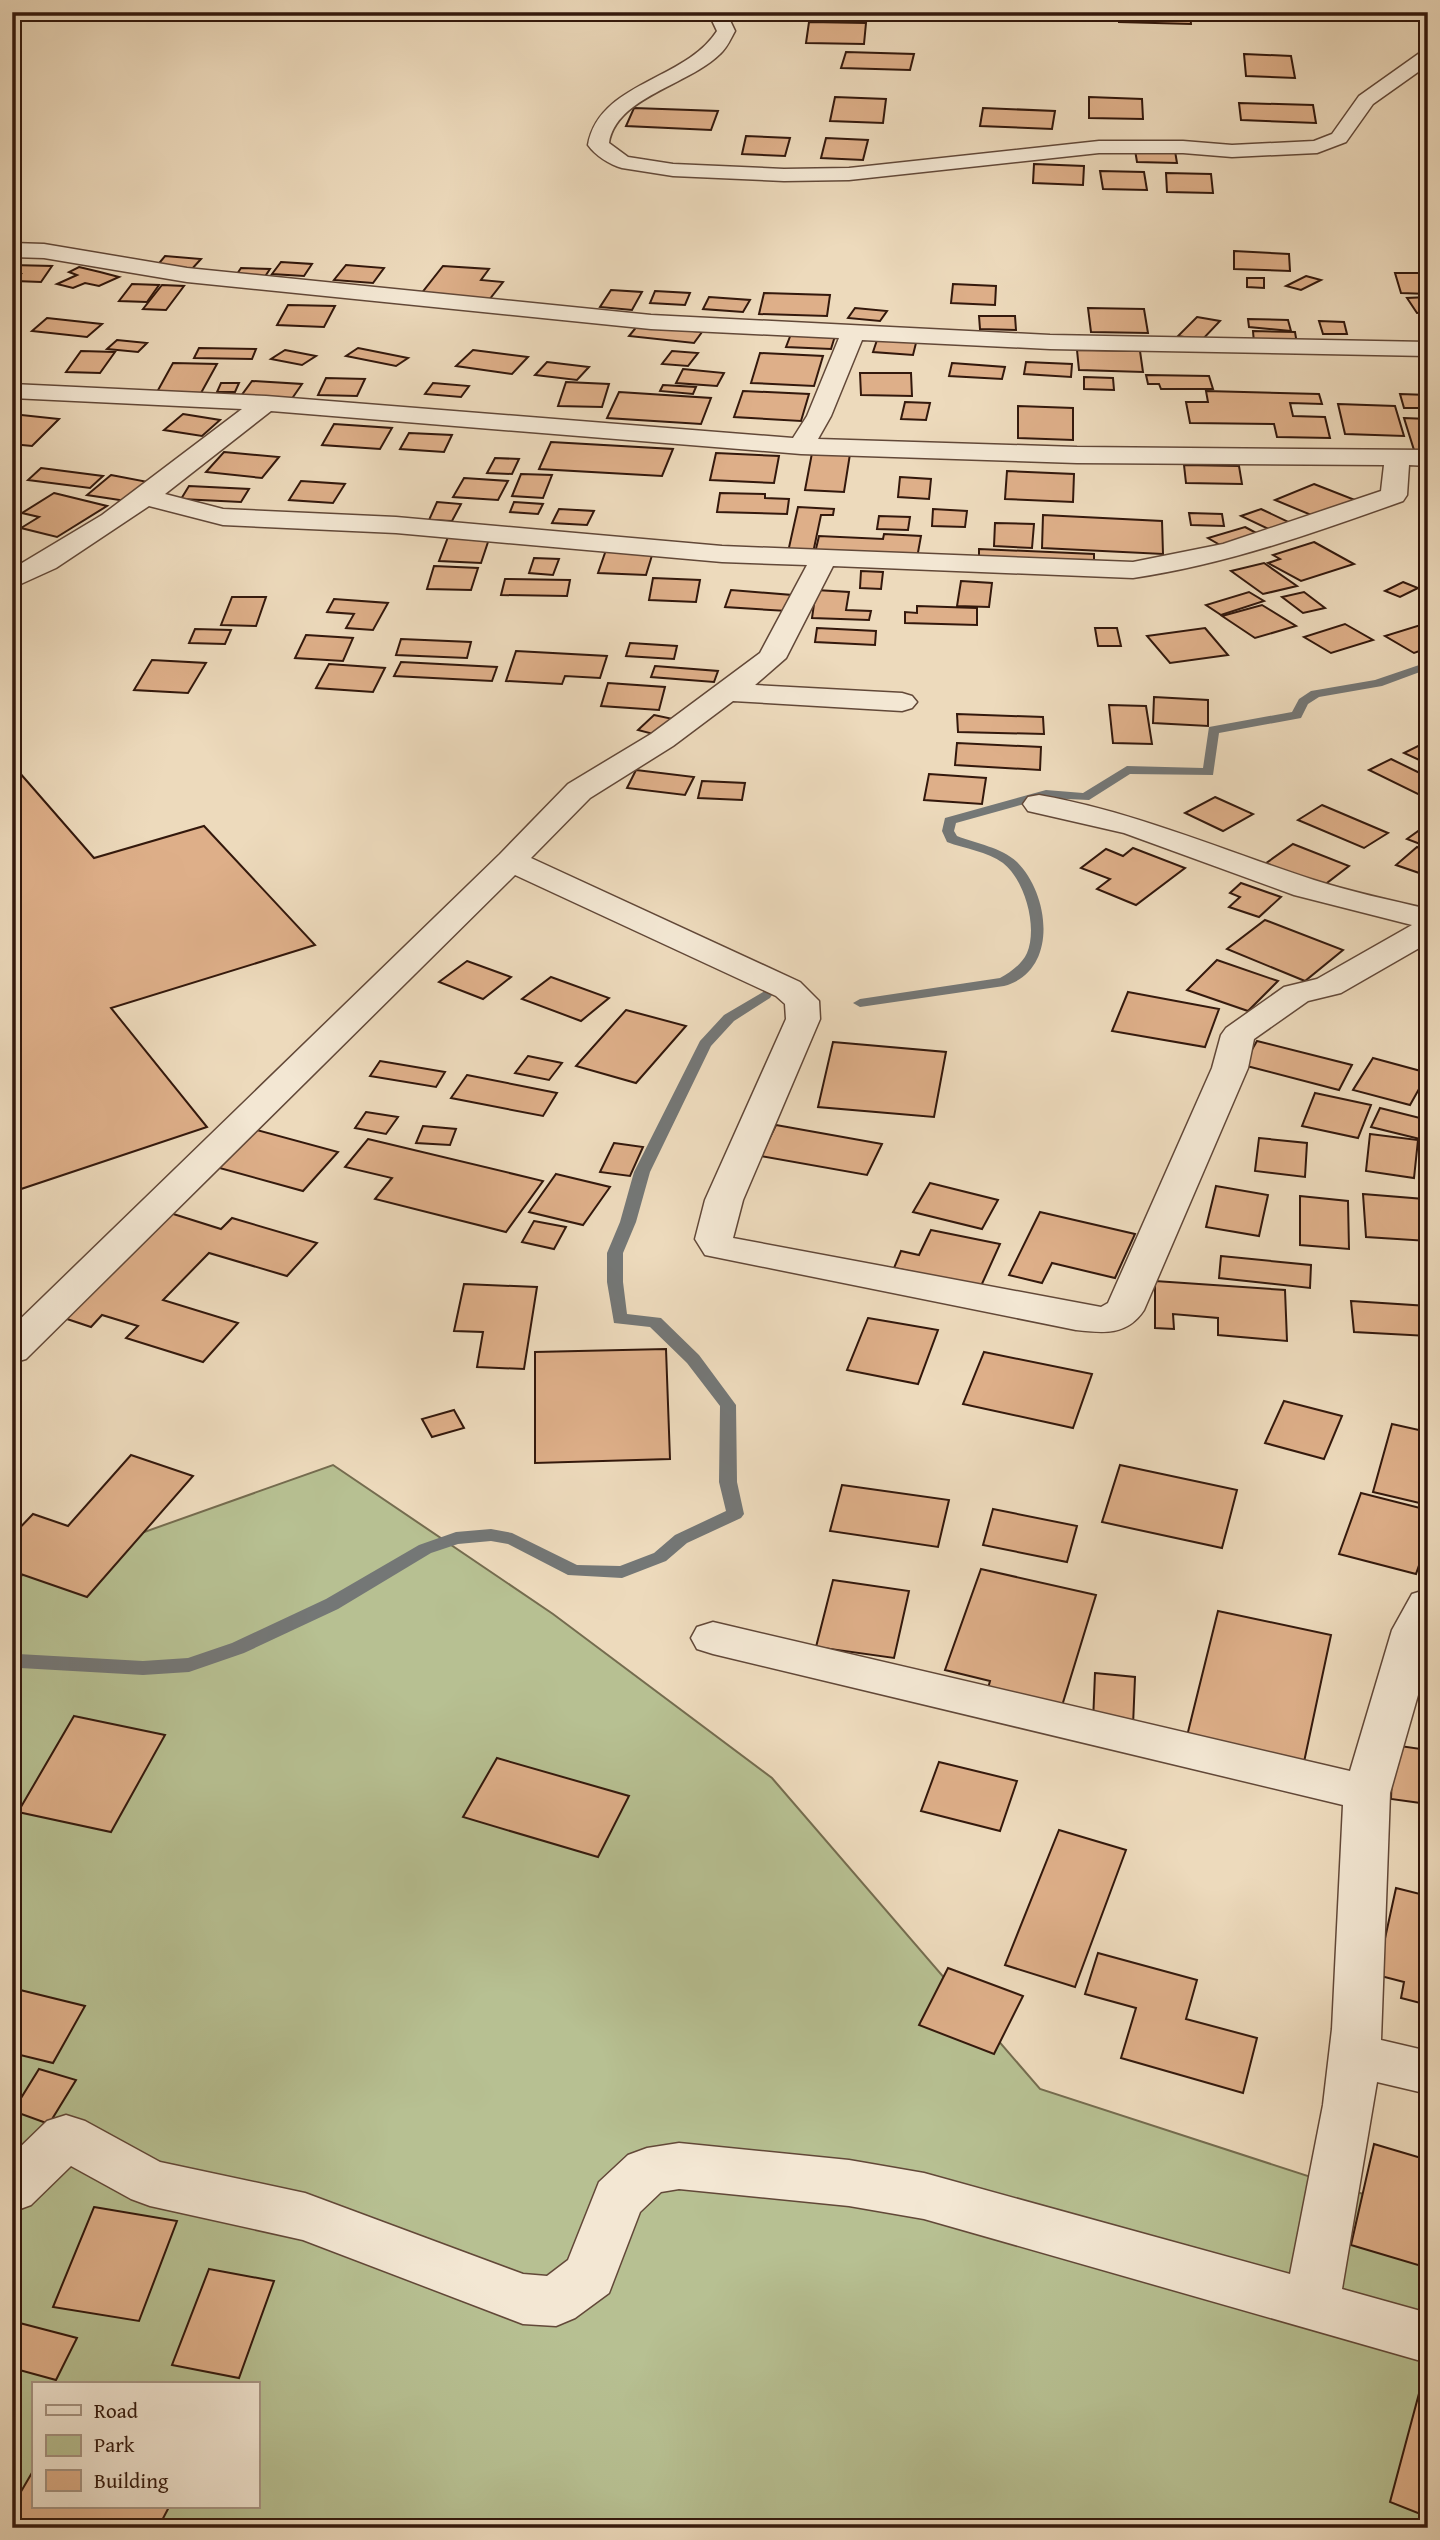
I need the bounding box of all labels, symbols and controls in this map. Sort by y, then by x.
legend [32,2382,259,2508]
text: Road [94,2395,139,2426]
text: Park [94,2429,135,2460]
text: Building [94,2465,169,2496]

